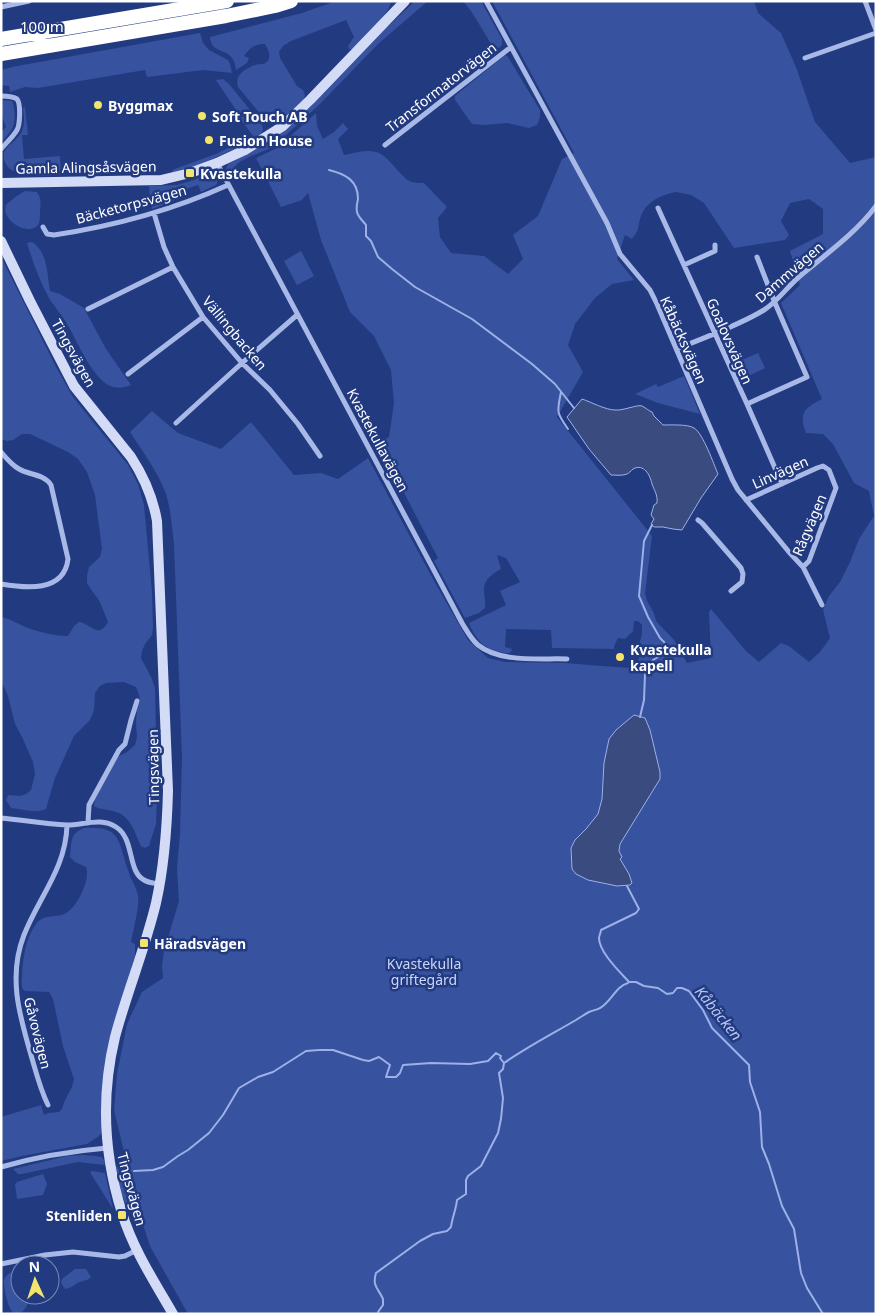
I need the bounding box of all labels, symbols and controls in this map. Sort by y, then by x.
scale bar [12,10,116,42]
text: 100 m [20,16,64,36]
street label: Transformatorvägen [382,38,500,136]
place label: Byggmax [108,96,174,115]
marker: Byggmax [92,99,104,111]
place label: Soft Touch AB [212,107,308,126]
marker: Soft Touch AB [196,110,208,122]
place label: Fusion House [219,131,312,150]
marker: Fusion House [203,134,215,146]
street label: Gamla Alingsåsvägen [15,156,157,178]
place label: Kvastekulla [200,164,282,183]
marker: Kvastekulla [184,167,196,179]
street label: Bäcketorpsvägen [74,180,188,228]
street label: Dammvägen [751,237,827,307]
street label: Vällingbacken [198,292,272,374]
street label: Kåbäcksvägen [656,293,712,387]
street label: Goalovsvägen [703,295,757,387]
street label: Tingsvägen [47,315,101,391]
street label: Kvastekullavägen [343,385,413,495]
street label: Linvägen [749,451,811,493]
street label: Rågvägen [787,491,831,559]
place label: Kvastekulla kapell [630,640,712,675]
marker: Kvastekulla kapell [614,651,626,663]
street label: Tingsvägen [143,729,163,805]
place label: Häradsvägen [154,934,246,953]
marker: Häradsvägen [138,937,150,949]
park label: Kvastekulla griftegård [387,954,461,989]
water label: Kåbäcken [691,982,747,1044]
street label: Gåvovägen [20,995,56,1071]
street label: Tingsvägen [113,1150,151,1228]
place label: Stenliden [46,1206,112,1225]
marker: Stenliden [116,1209,128,1221]
north arrow [10,1255,60,1305]
text: N [28,1257,40,1276]

